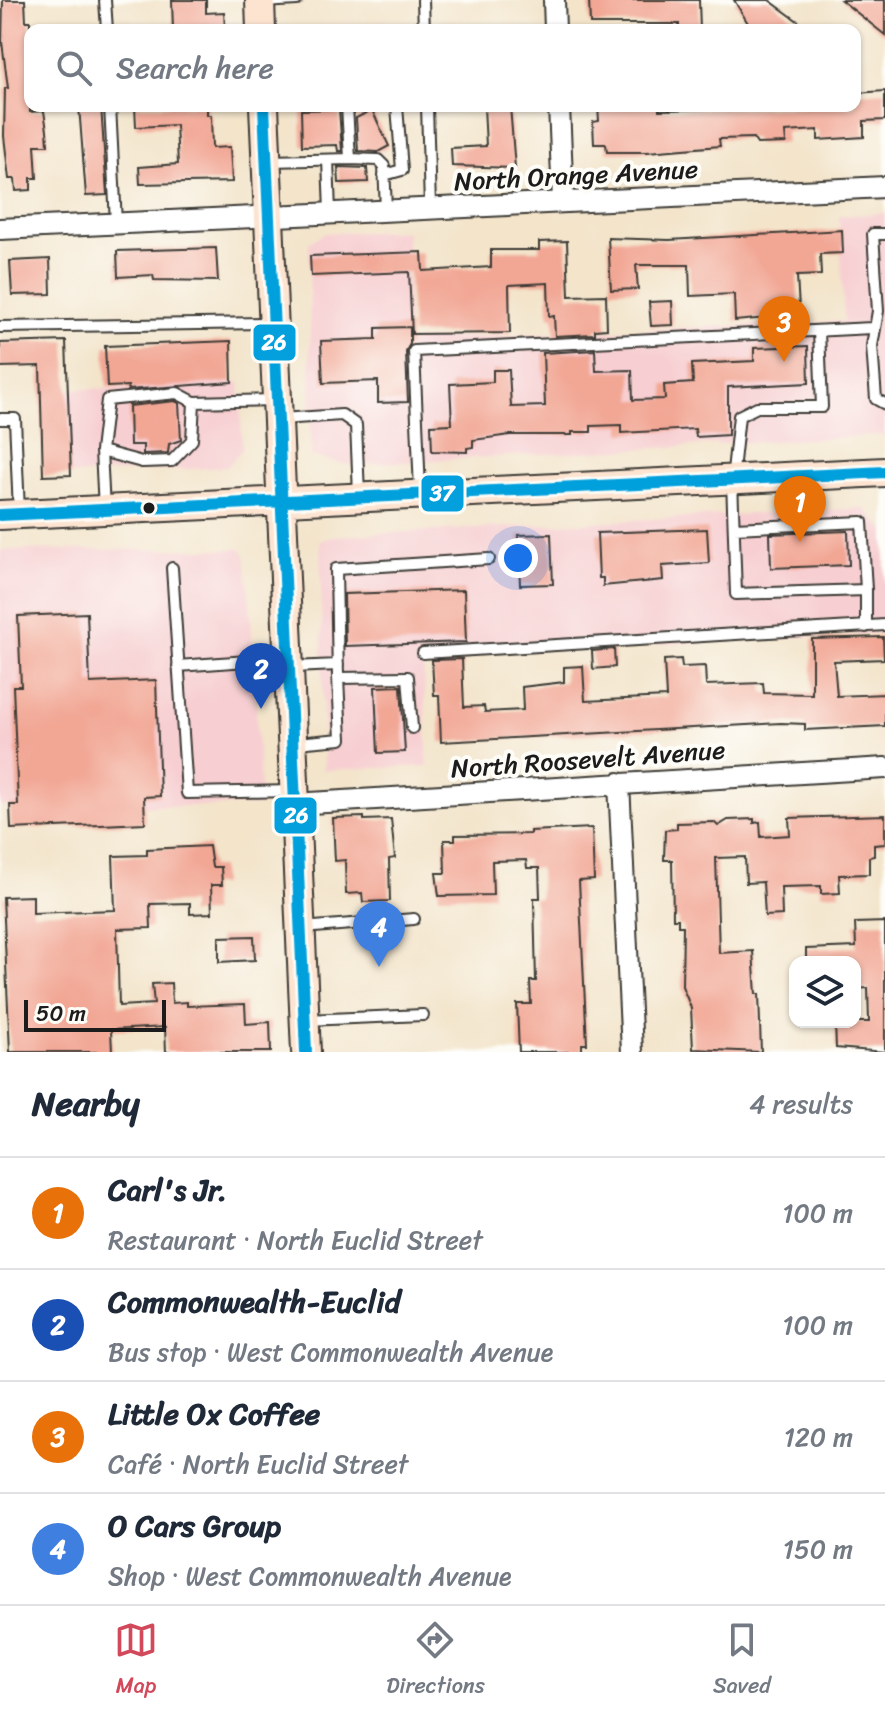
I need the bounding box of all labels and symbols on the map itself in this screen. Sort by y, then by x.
street label: North Orange Avenue [453,146,699,204]
pin: 3 [758,296,810,362]
line badge: 26 [252,323,297,362]
text: 26 [260,323,287,362]
line badge: 37 [420,474,465,513]
text: 37 [429,474,457,513]
pin: 1 [774,476,826,542]
unlabelled marker [141,500,157,516]
your location [498,538,538,578]
pin: 2 [235,643,287,709]
street label: North Roosevelt Avenue [449,726,727,792]
line badge: 26 [273,796,318,835]
text: 26 [282,796,309,835]
pin: 4 [353,901,405,967]
scale bar [24,996,166,1032]

